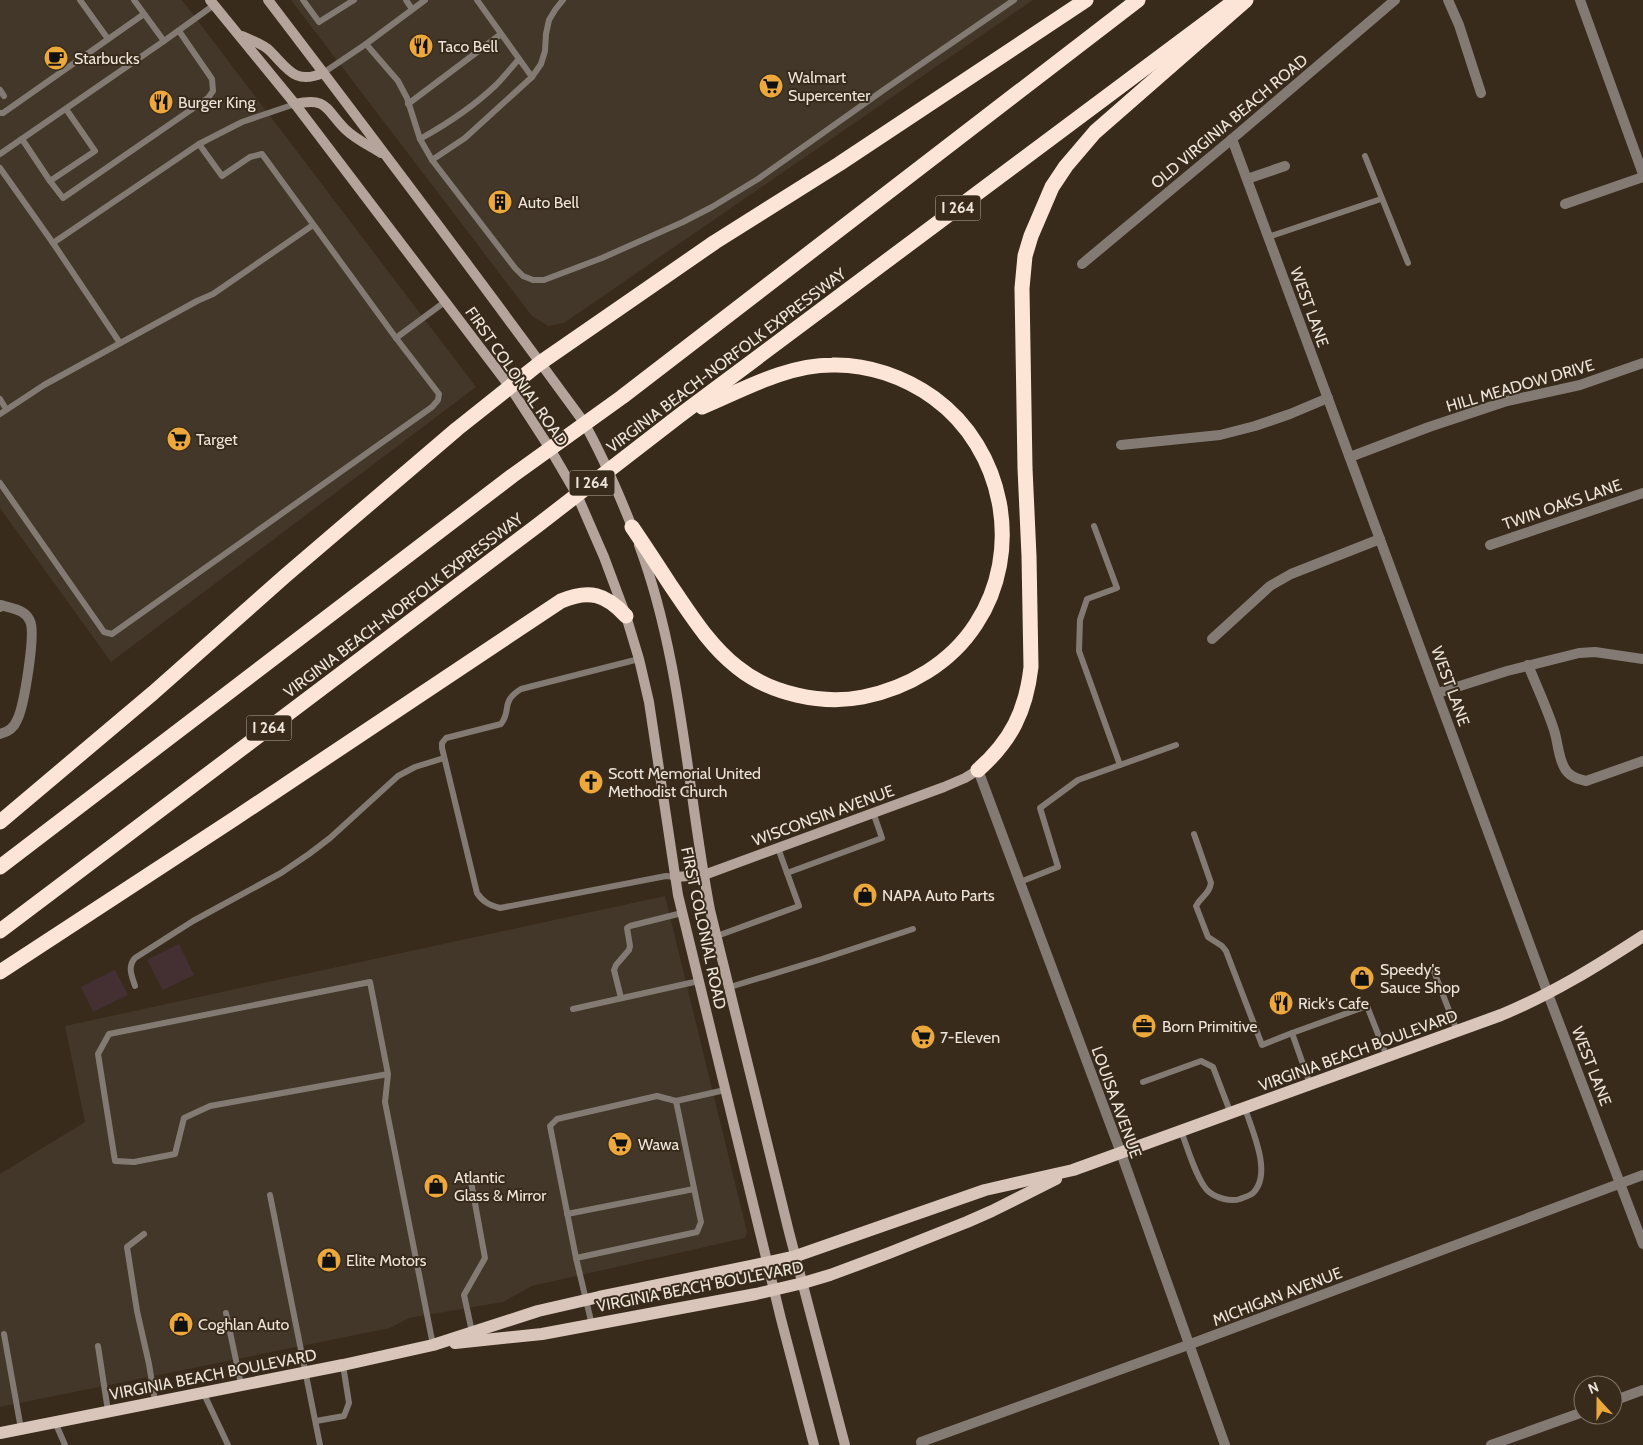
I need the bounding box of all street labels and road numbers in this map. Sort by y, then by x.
street label: OLD VIRGINIA BEACH ROAD [1147,50,1312,193]
road number: I 264 [936,196,980,220]
street label: VIRGINIA BEACH-NORFOLK EXPRESSWAY [603,264,850,457]
street label: WEST LANE [1286,265,1333,350]
street label: FIRST COLONIAL ROAD [461,303,572,450]
street label: HILL MEADOW DRIVE [1444,355,1597,416]
road number: I 264 [570,470,614,496]
street label: TWIN OAKS LANE [1500,475,1624,534]
street label: VIRGINIA BEACH-NORFOLK EXPRESSWAY [280,509,527,702]
street label: WEST LANE [1427,644,1474,729]
road number: I 264 [246,716,292,740]
street label: WISCONSIN AVENUE [750,781,897,850]
street label: FIRST COLONIAL ROAD [677,845,730,1011]
street label: VIRGINIA BEACH BOULEVARD [1256,1006,1460,1095]
street label: WEST LANE [1568,1024,1615,1109]
street label: LOUISA AVENUE [1087,1044,1146,1161]
street label: VIRGINIA BEACH BOULEVARD [595,1257,805,1316]
street label: MICHIGAN AVENUE [1210,1263,1345,1330]
street label: VIRGINIA BEACH BOULEVARD [108,1345,318,1404]

